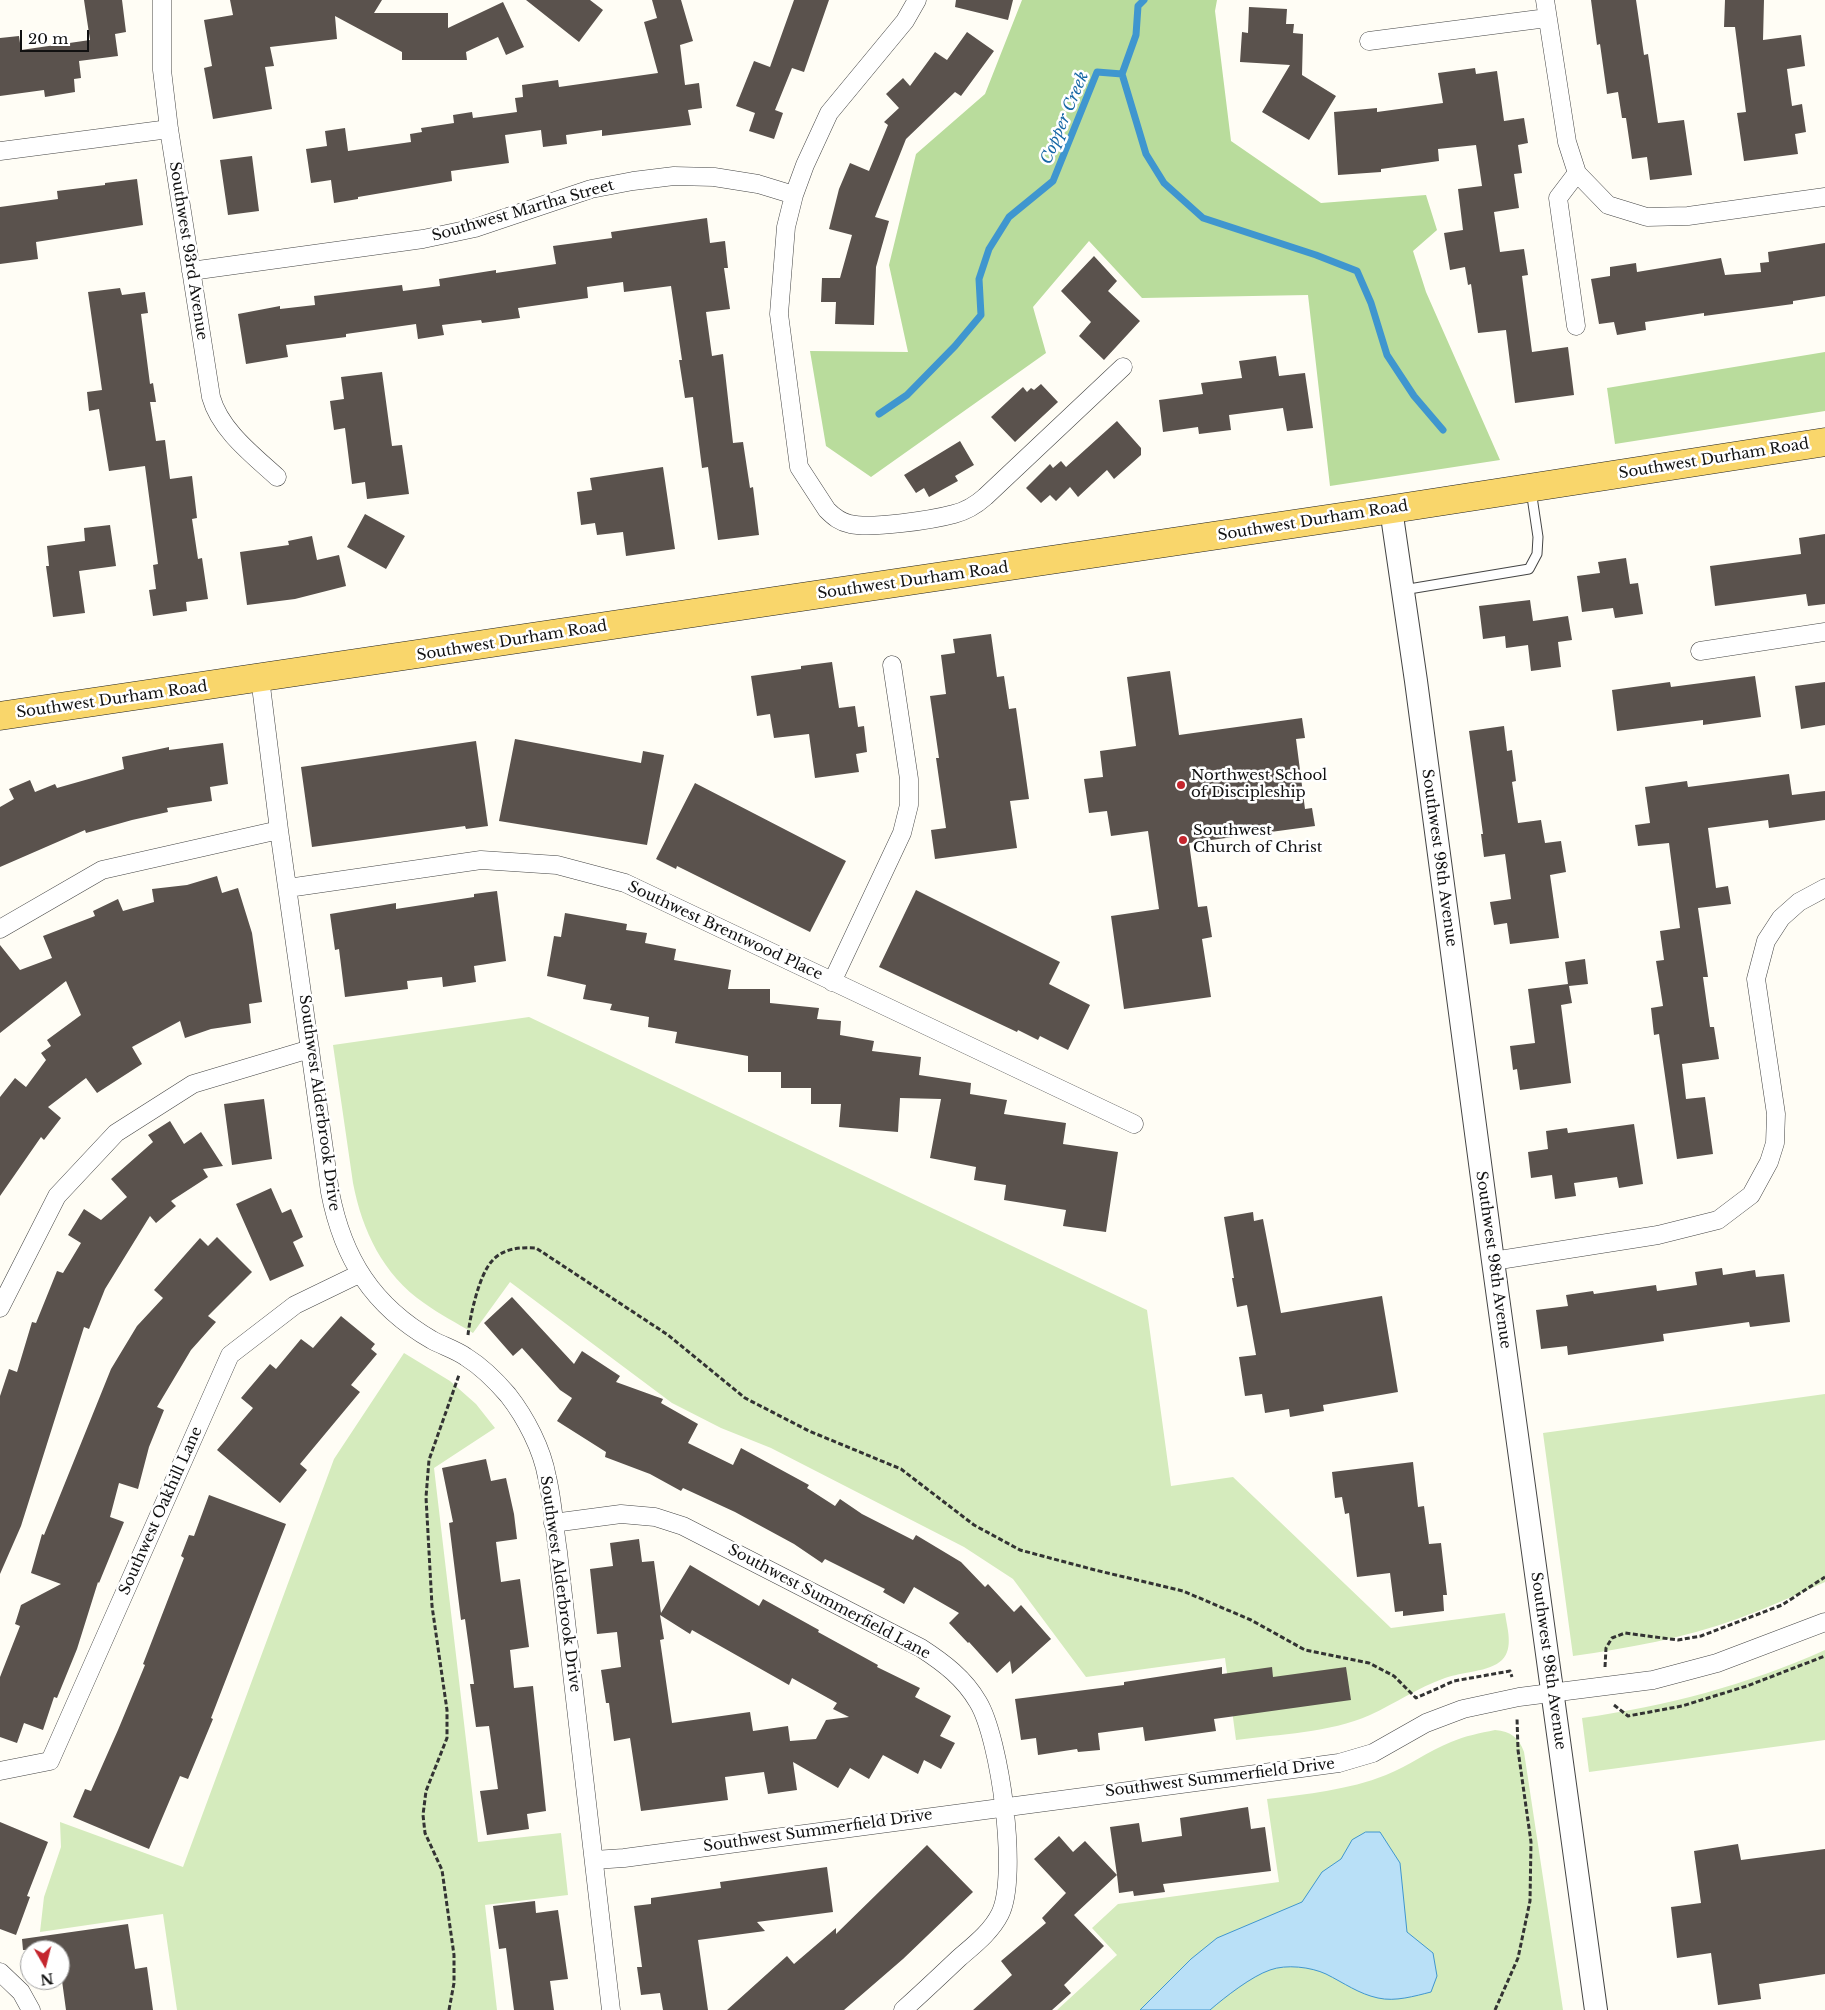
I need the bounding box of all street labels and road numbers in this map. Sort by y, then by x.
street label: Southwest 93rd Avenue [165,160,211,342]
street label: Southwest Martha Street [430,176,616,246]
street label: Southwest Durham Road [1618,435,1810,483]
street label: Southwest Durham Road [1217,497,1409,545]
street label: Southwest Durham Road [816,559,1010,603]
street label: Southwest Durham Road [416,617,608,665]
street label: Southwest Durham Road [15,678,209,722]
street label: Southwest 98th Avenue [1418,768,1460,948]
street label: Southwest Brentwood Place [625,878,825,984]
street label: Southwest Alderbrook Drive [295,994,343,1212]
street label: Southwest 98th Avenue [1472,1170,1514,1350]
street label: Southwest Oakhill Lane [116,1424,206,1598]
street label: Southwest Alderbrook Drive [536,1475,584,1693]
street label: Southwest Summerfield Lane [725,1541,933,1663]
street label: Southwest 98th Avenue [1527,1571,1569,1751]
street label: Southwest Summerfield Drive [1104,1755,1336,1801]
street label: Southwest Summerfield Drive [702,1806,934,1856]

